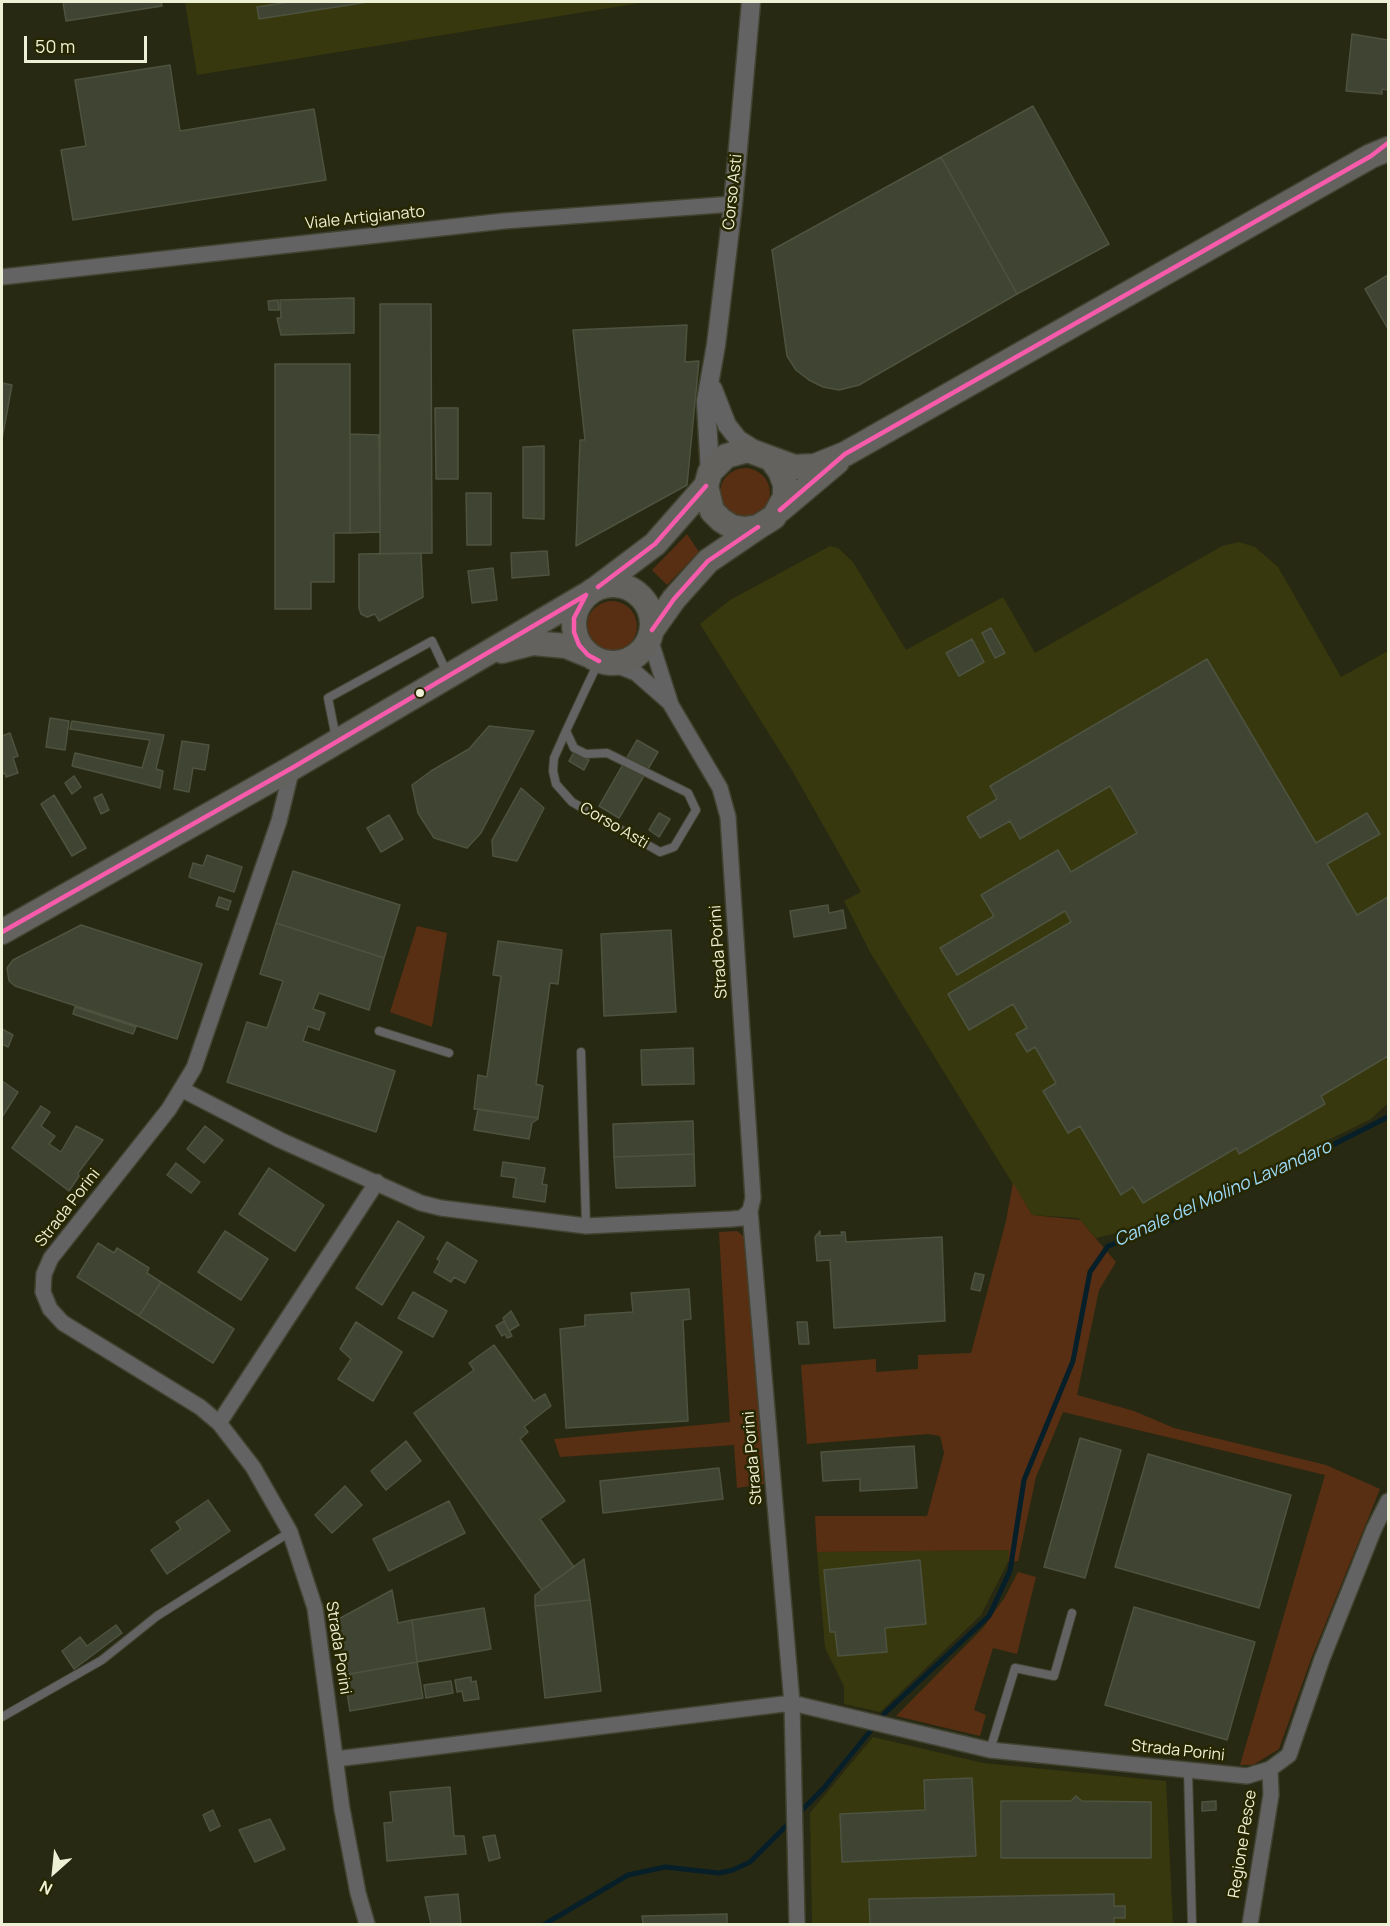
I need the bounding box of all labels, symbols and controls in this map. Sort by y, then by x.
scale bar [27,24,150,62]
text: 50 m [35,34,75,58]
street label: Corso Asti [719,153,747,231]
street label: Viale Artigianato [304,202,426,234]
unlabelled marker [414,687,426,699]
street label: Corso Asti [576,799,652,853]
street label: Strada Porini [706,904,732,1000]
water label: Canale del Molino Lavandaro [1111,1136,1335,1252]
street label: Strada Porini [32,1165,104,1251]
street label: Strada Porini [739,1410,767,1506]
street label: Strada Porini [321,1600,355,1696]
street label: Strada Porini [1130,1737,1226,1765]
street label: Regione Pesce [1225,1788,1261,1900]
north arrow [24,1842,84,1902]
text: N [36,1876,56,1900]

